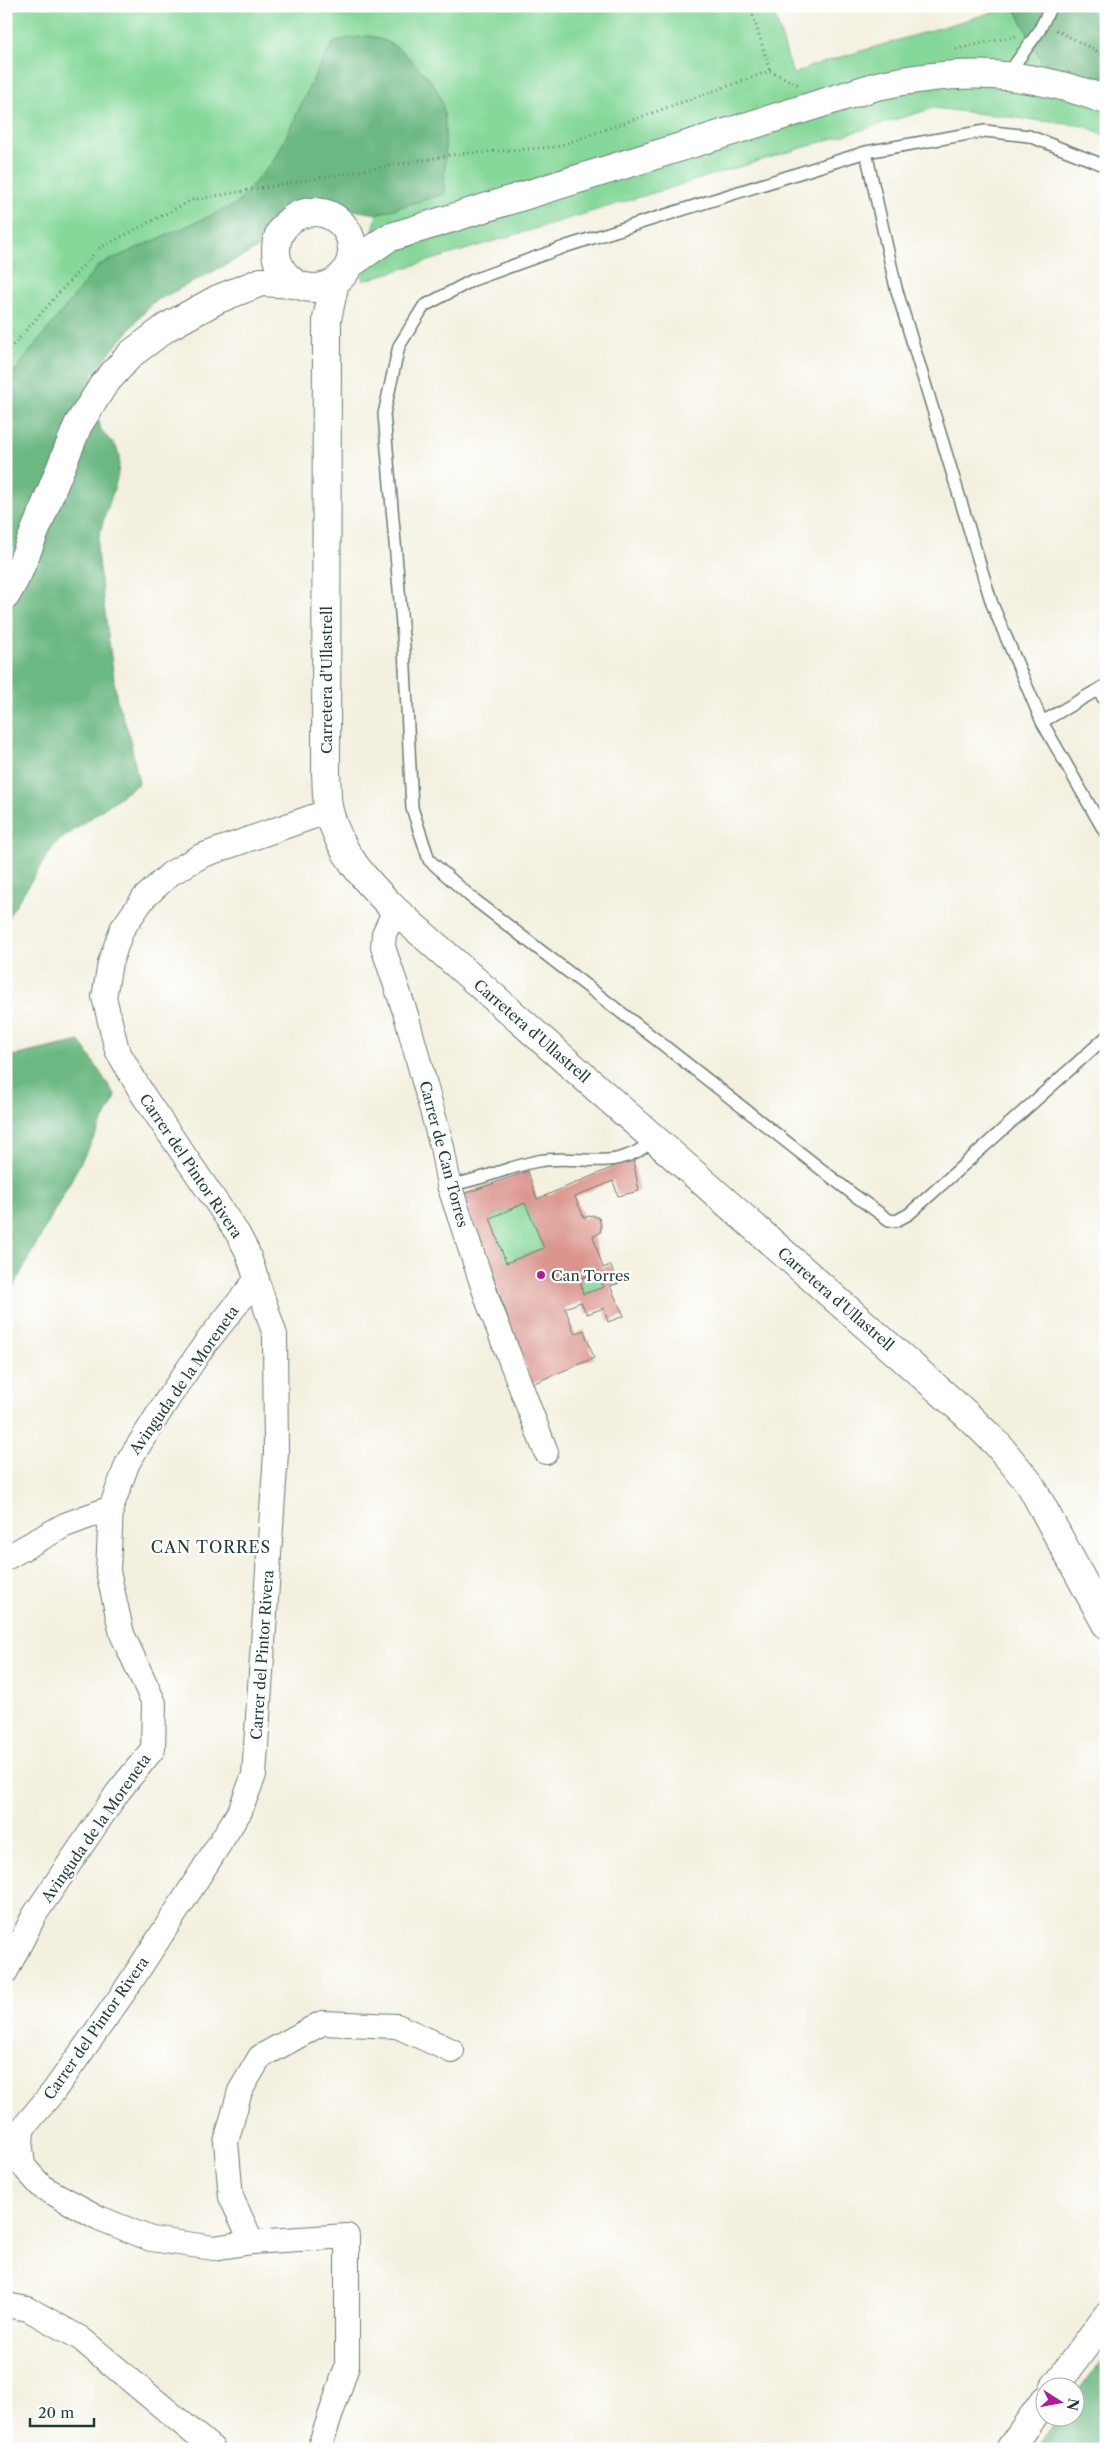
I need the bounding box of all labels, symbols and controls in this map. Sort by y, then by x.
street label: Carretera d'Ullastrell [317,605,336,754]
street label: Carretera d'Ullastrell [470,975,594,1087]
street label: Carrer de Can Torres [415,1079,473,1229]
street label: Carrer del Pintor Rivera [135,1090,247,1242]
street label: Carretera d'Ullastrell [774,1243,898,1355]
place label: Can Torres [551,1266,630,1285]
marker: Can Torres [535,1269,547,1281]
street label: Avinguda de la Moreneta [125,1302,243,1459]
district label: CAN TORRES [151,1537,271,1557]
street label: Carrer del Pintor Rivera [247,1569,277,1741]
street label: Avinguda de la Moreneta [37,1750,155,1907]
street label: Carrer del Pintor Rivera [39,1953,153,2103]
north arrow [1034,2378,1084,2428]
scale bar [30,2395,94,2427]
text: N [1063,2397,1083,2412]
text: 20 m [38,2403,74,2422]

